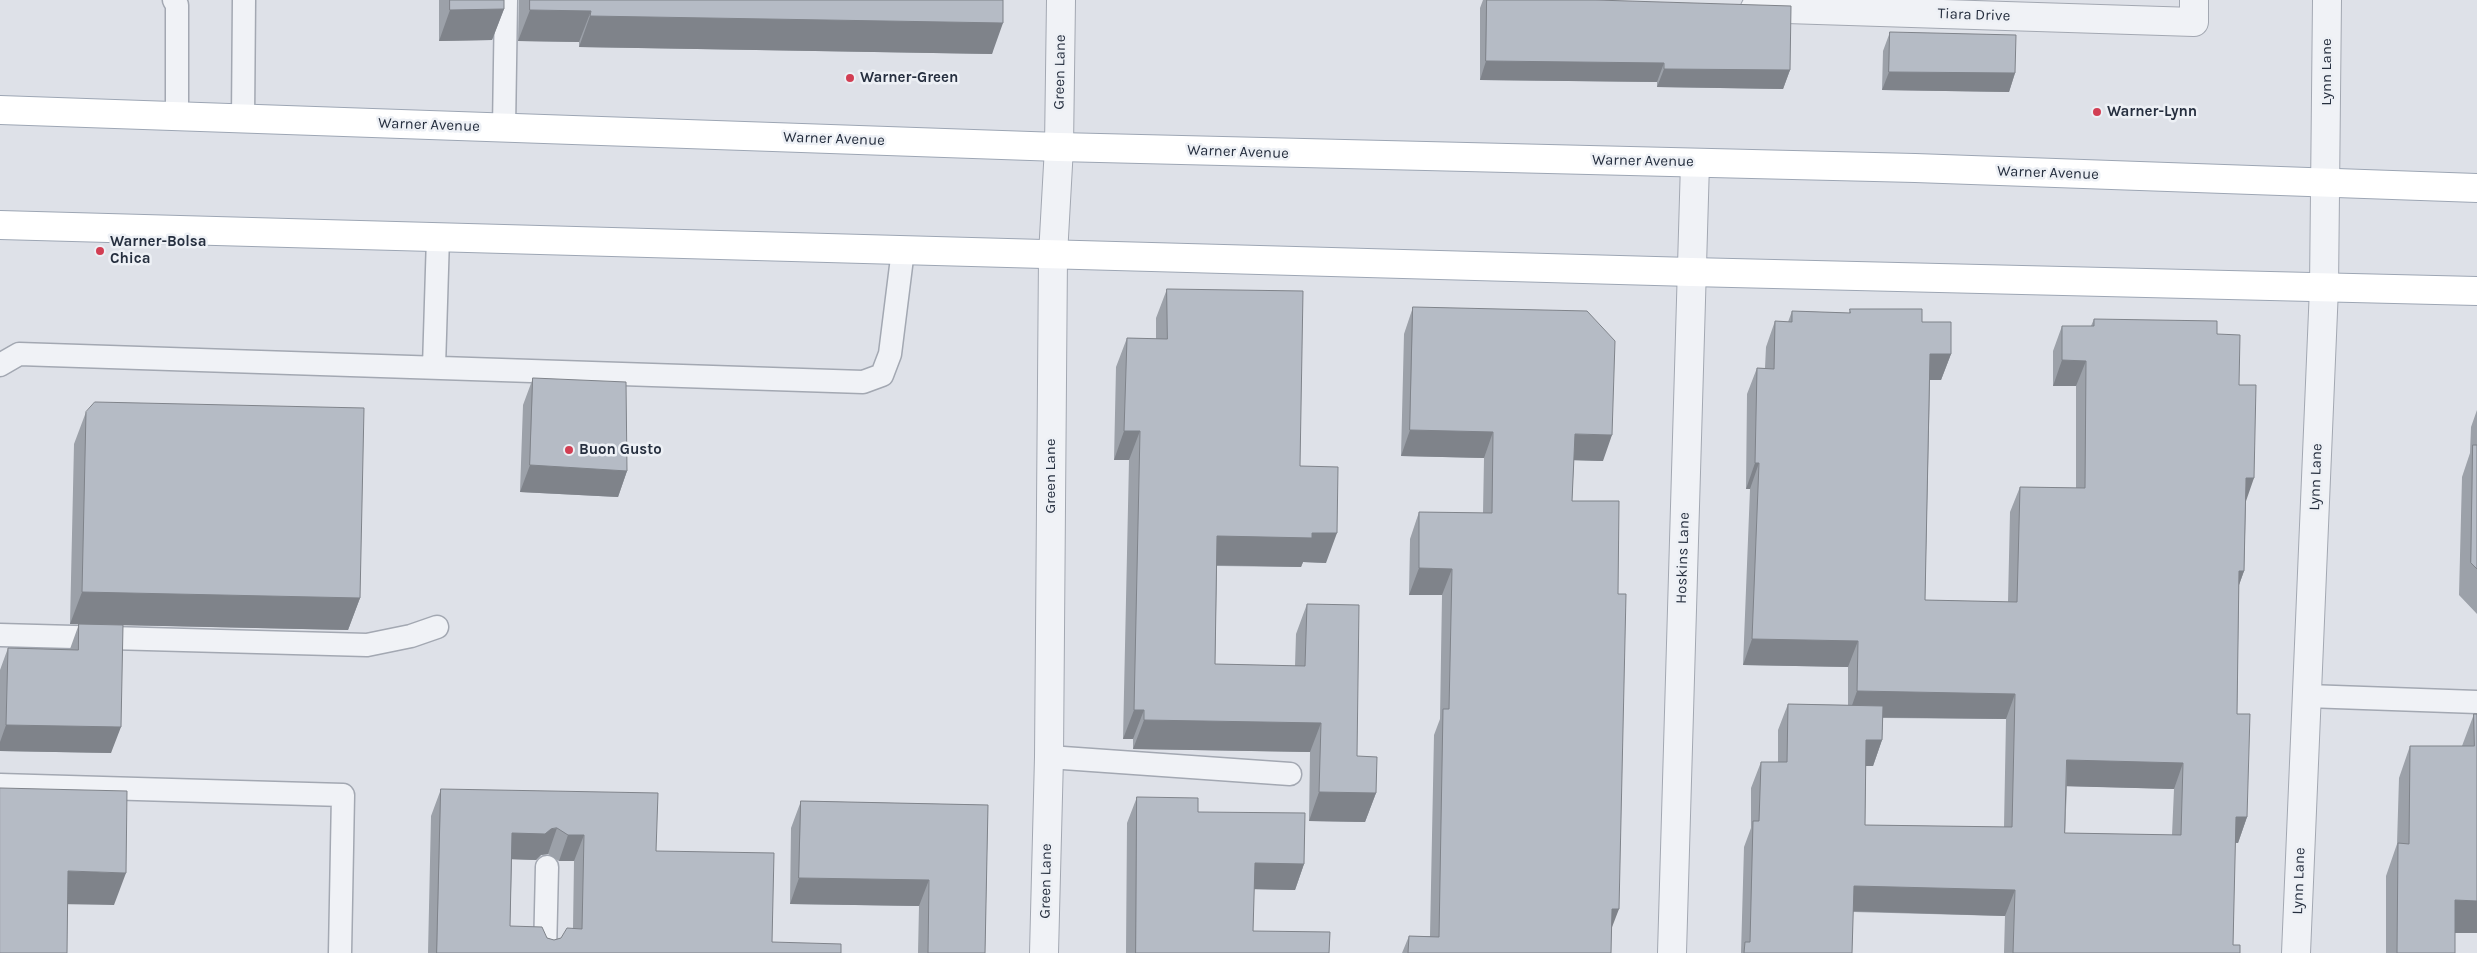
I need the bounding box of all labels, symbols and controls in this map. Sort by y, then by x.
street label: Tiara Drive [1937,5,2011,25]
street label: Green Lane [1050,34,1070,110]
street label: Lynn Lane [2318,38,2336,106]
place label: Warner-Green [860,69,958,87]
marker: Warner-Green [844,72,856,84]
place label: Warner-Lynn [2107,103,2197,121]
marker: Warner-Lynn [2091,106,2103,118]
street label: Warner Avenue [378,114,480,136]
street label: Warner Avenue [783,128,885,150]
street label: Warner Avenue [1187,141,1289,163]
street label: Warner Avenue [1592,151,1694,171]
street label: Warner Avenue [1997,162,2099,184]
place label: Warner-Bolsa Chica [110,233,207,268]
marker: Warner-Bolsa Chica [94,245,106,257]
street label: Green Lane [1042,438,1060,514]
place label: Buon Gusto [579,441,662,459]
street label: Lynn Lane [2306,443,2326,511]
marker: Buon Gusto [563,444,575,456]
street label: Hoskins Lane [1672,512,1694,604]
street label: Green Lane [1036,843,1056,919]
street label: Lynn Lane [2289,847,2309,915]

